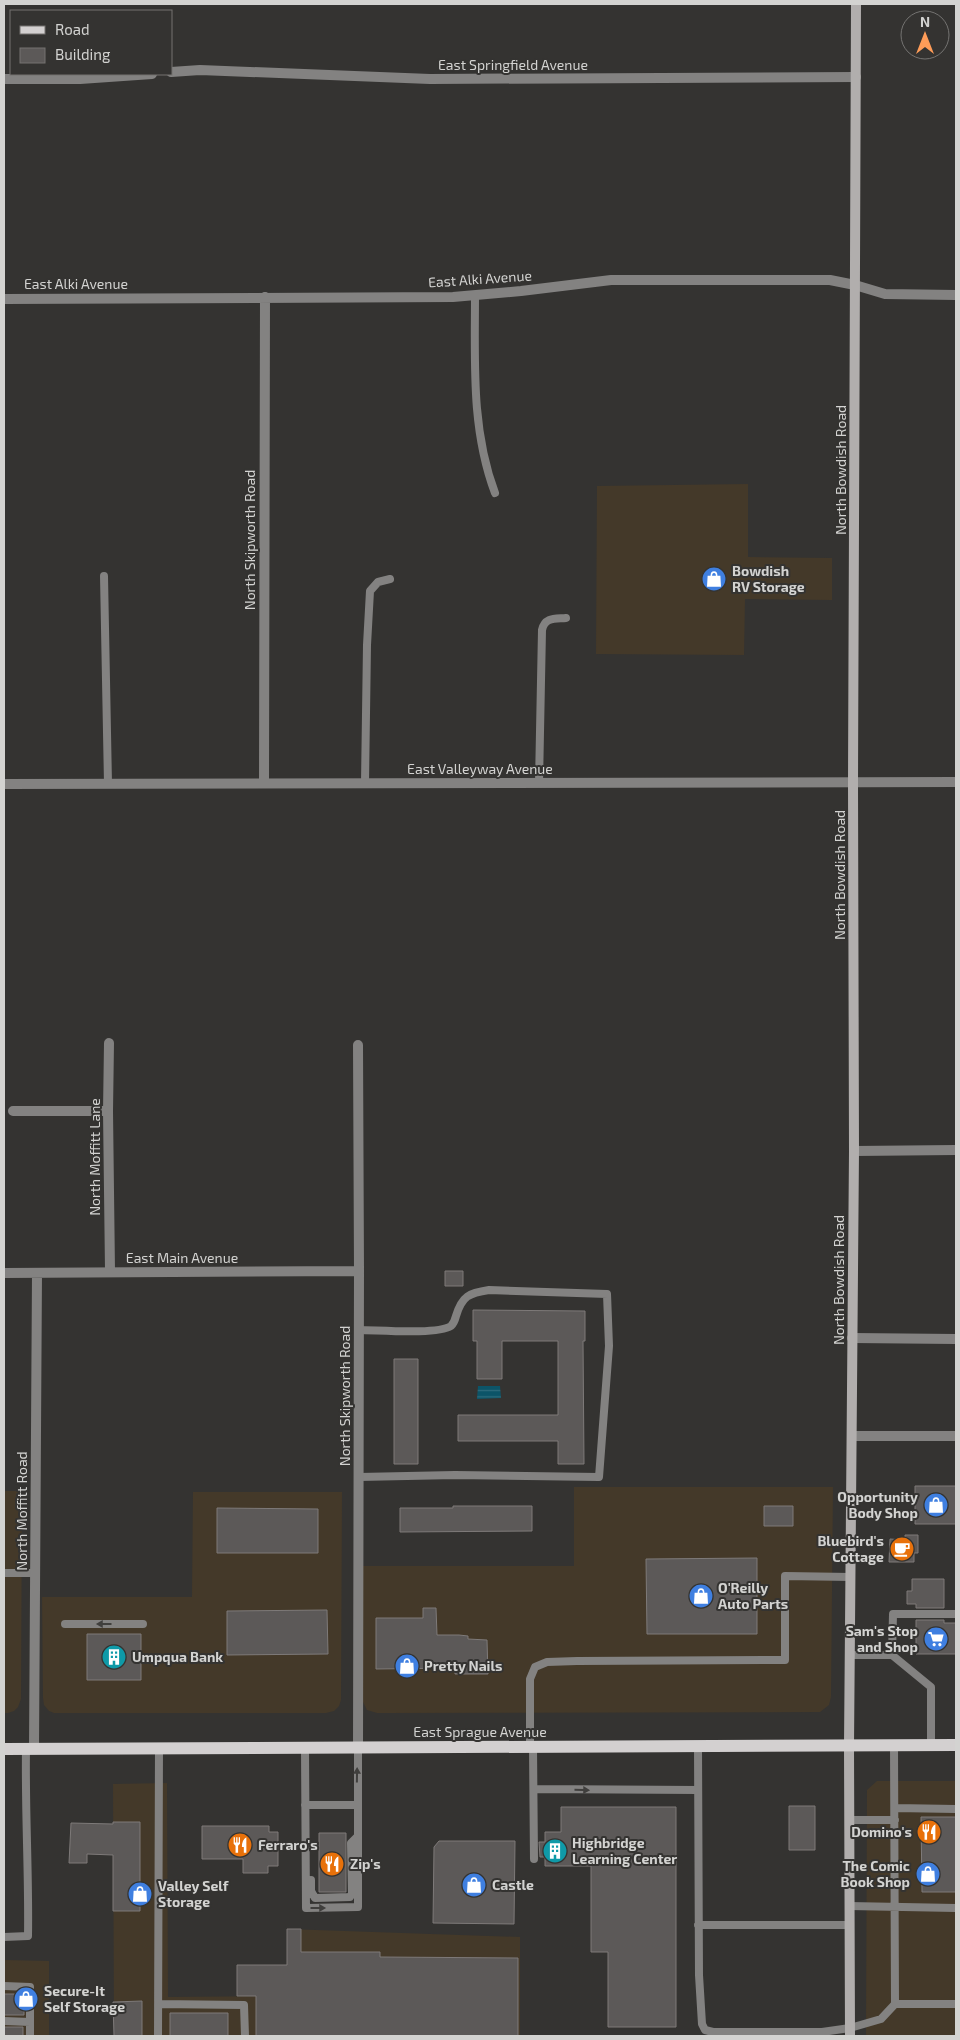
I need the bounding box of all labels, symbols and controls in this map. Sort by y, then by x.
legend [10,10,172,75]
north arrow [900,10,950,60]
text: N [920,13,930,30]
text: Road [55,20,90,38]
text: Building [55,45,111,63]
street label: East Springfield Avenue [438,56,588,73]
street label: East Alki Avenue [428,266,532,291]
street label: East Alki Avenue [24,275,128,292]
street label: North Bowdish Road [832,405,849,535]
street label: North Skipworth Road [241,470,258,610]
place label: Bowdish RV Storage [732,562,805,595]
shop icon: Bowdish RV Storage [701,566,727,592]
street label: East Valleyway Avenue [407,760,553,777]
street label: North Bowdish Road [831,810,848,940]
street label: North Moffitt Lane [86,1098,103,1216]
street label: North Bowdish Road [830,1215,847,1345]
street label: East Main Avenue [126,1249,238,1266]
street label: North Skipworth Road [336,1326,353,1466]
street label: North Moffitt Road [13,1451,30,1571]
place label: Opportunity Body Shop [837,1488,918,1521]
shop icon: Opportunity Body Shop [923,1492,949,1518]
place label: Bluebird's Cottage [817,1532,884,1565]
cafe icon: Bluebird's Cottage [889,1536,915,1562]
place label: O'Reilly Auto Parts [718,1579,788,1612]
shop icon: O'Reilly Auto Parts [688,1583,714,1609]
one-way arrow [96,1620,112,1628]
place label: Sam's Stop and Shop [846,1622,918,1655]
supermarket icon: Sam's Stop and Shop [923,1626,949,1652]
building icon: Umpqua Bank [101,1644,127,1670]
place label: Umpqua Bank [132,1648,223,1665]
shop icon: Pretty Nails [394,1653,420,1679]
place label: Pretty Nails [424,1657,503,1674]
street label: East Sprague Avenue [413,1723,547,1740]
one-way arrow [353,1766,361,1782]
one-way arrow [575,1786,591,1794]
restaurant icon: Domino's [916,1819,942,1845]
place label: Domino's [851,1823,912,1840]
restaurant icon: Ferraro's [227,1832,253,1858]
place label: Highbridge Learning Center [572,1834,677,1867]
place label: Ferraro's [258,1836,318,1853]
building icon: Highbridge Learning Center [542,1838,568,1864]
restaurant icon: Zip's [319,1851,345,1877]
place label: Zip's [350,1855,381,1872]
place label: The Comic Book Shop [840,1857,910,1890]
shop icon: The Comic Book Shop [915,1861,941,1887]
shop icon: Castle [461,1872,487,1898]
place label: Castle [492,1876,534,1893]
place label: Valley Self Storage [158,1877,229,1910]
shop icon: Valley Self Storage [127,1881,153,1907]
one-way arrow [311,1904,327,1912]
place label: Secure-It Self Storage [44,1982,125,2015]
shop icon: Secure-It Self Storage [13,1986,39,2012]

